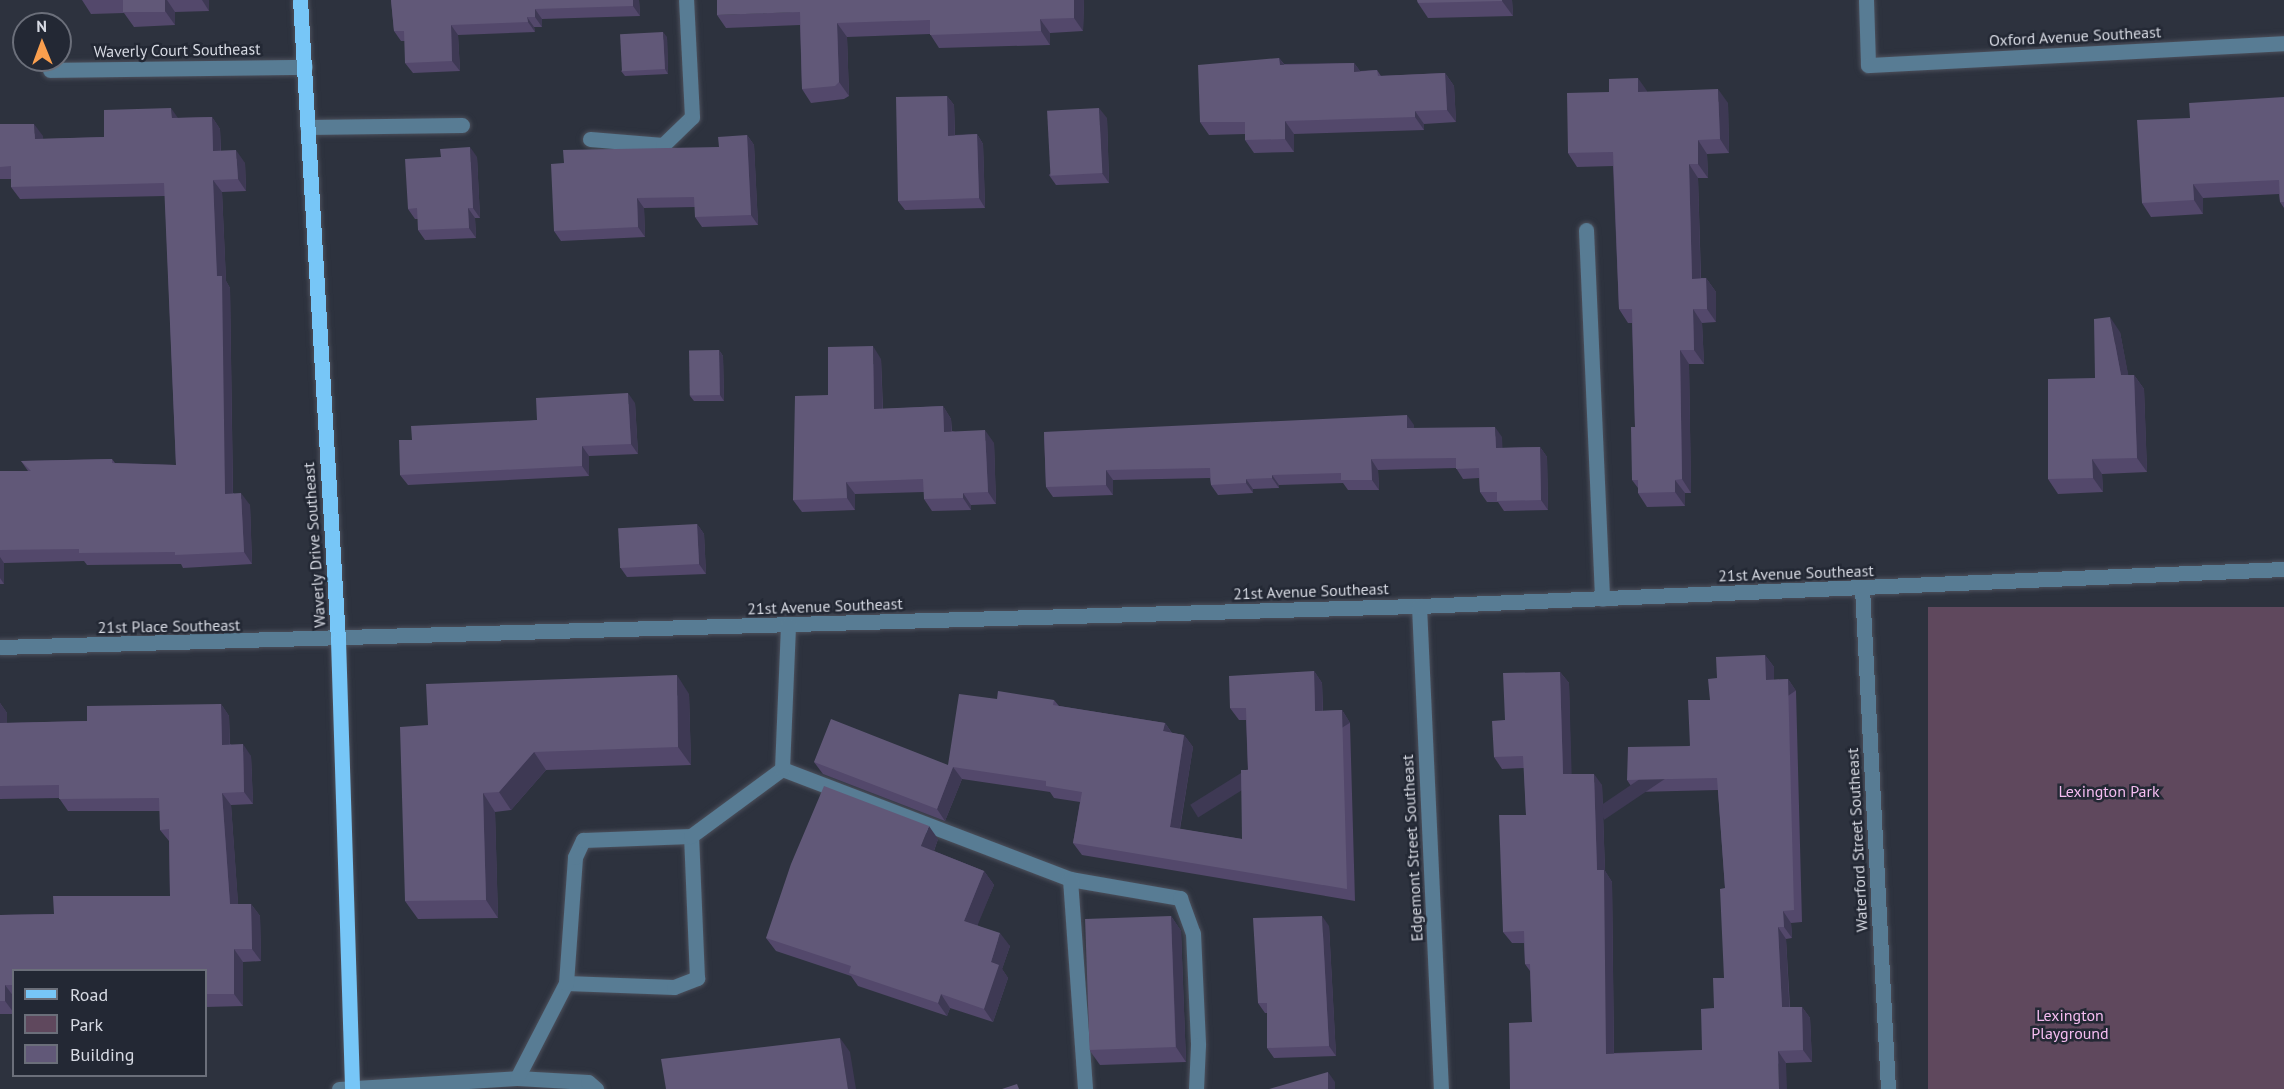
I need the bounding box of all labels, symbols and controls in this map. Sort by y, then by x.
north arrow [12,12,72,72]
text: N [36,16,47,36]
street label: Oxford Avenue Southeast [1988,22,2162,50]
street label: Waverly Court Southeast [93,39,261,61]
street label: Waverly Drive Southeast [299,461,329,629]
street label: 21st Avenue Southeast [1718,561,1874,585]
street label: 21st Avenue Southeast [1233,579,1389,603]
street label: 21st Avenue Southeast [747,594,903,618]
street label: 21st Place Southeast [97,615,241,637]
street label: Waterford Street Southeast [1843,747,1871,933]
street label: Edgemont Street Southeast [1398,754,1426,942]
park label: Lexington Park [2058,781,2160,801]
legend [12,969,207,1077]
text: Road [70,983,108,1006]
park label: Lexington Playground [2031,1005,2109,1043]
text: Park [70,1013,103,1036]
text: Building [70,1043,134,1066]

